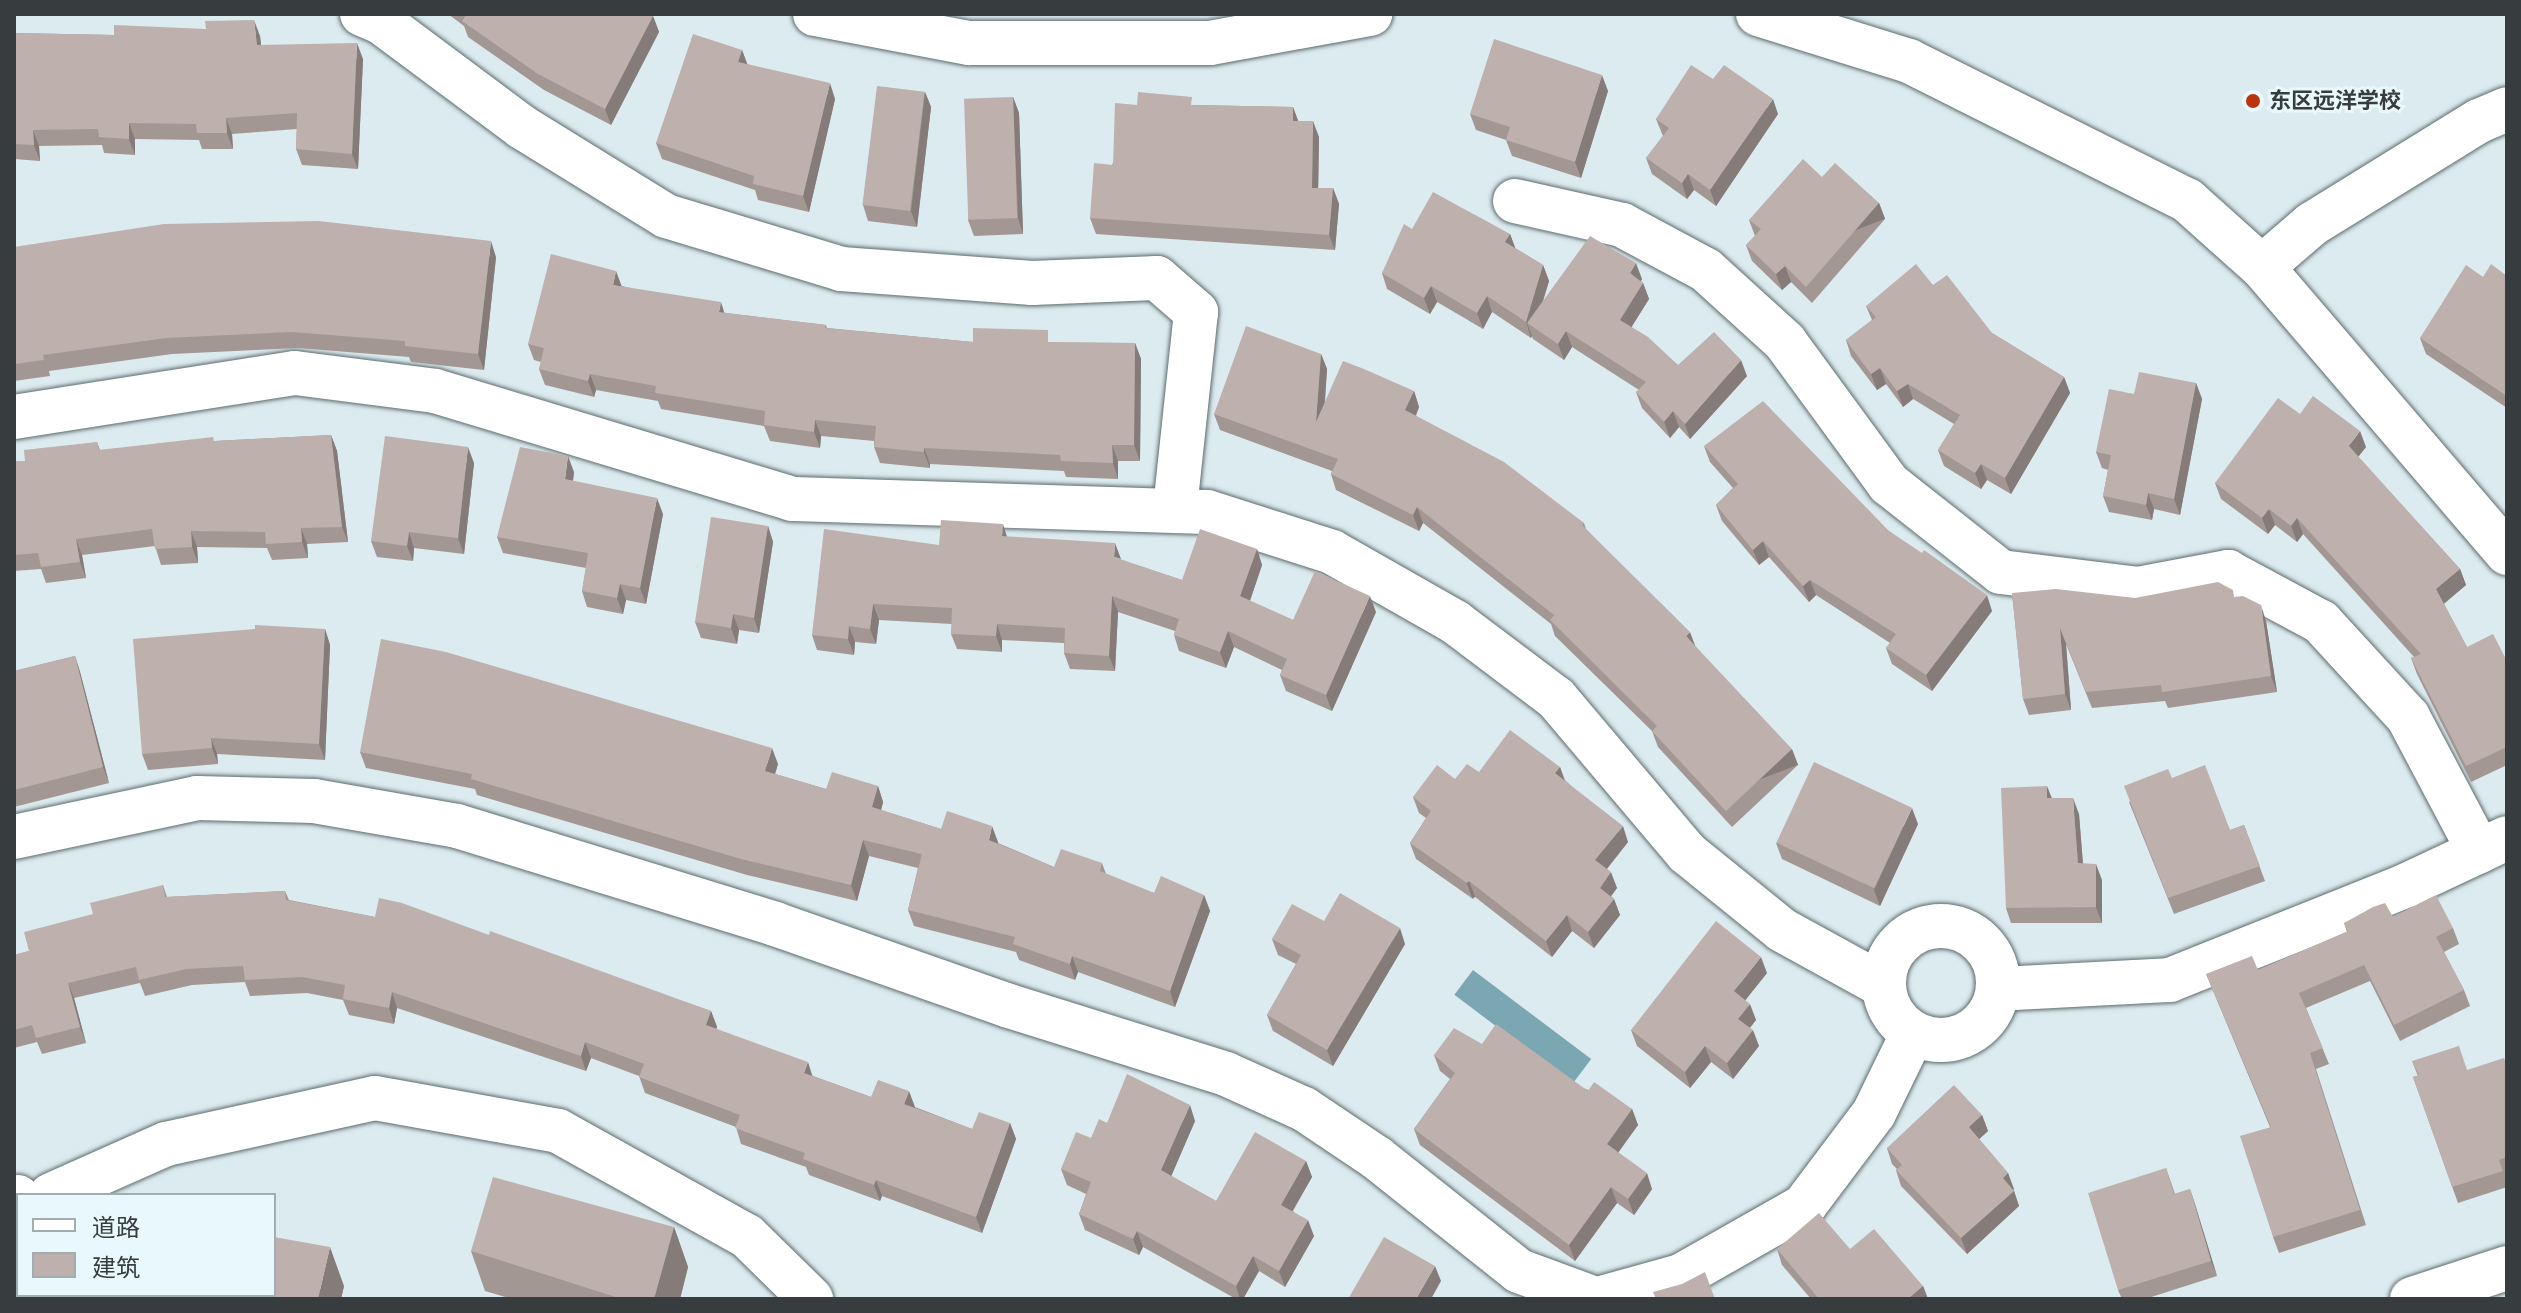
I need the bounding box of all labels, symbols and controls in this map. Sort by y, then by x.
place label: 东区远洋学校 [2269,88,2401,114]
marker: 东区远洋学校 [2244,92,2262,110]
legend [16,1193,276,1297]
text: 道路 [92,1214,140,1242]
text: 建筑 [92,1254,140,1282]

